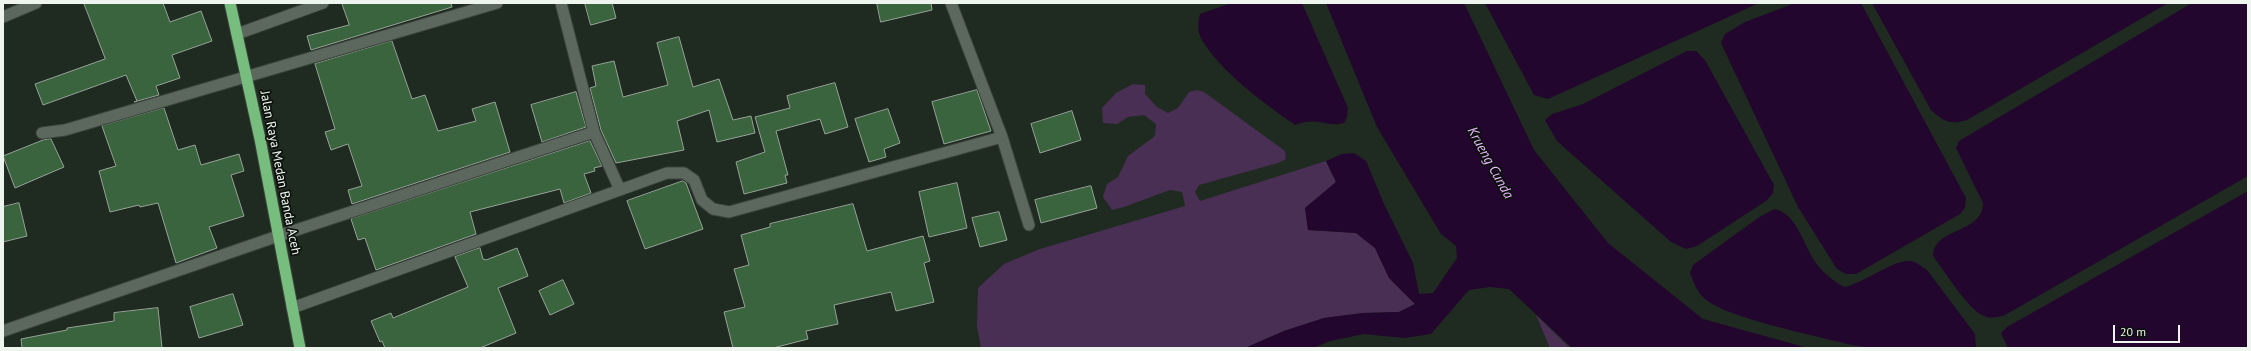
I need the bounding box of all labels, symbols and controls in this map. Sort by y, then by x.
street label: Jalan Raya Medan Banda Aceh [256,90,304,256]
water label: Krueng Cunda [1463,124,1517,202]
scale bar [2115,317,2182,343]
text: 20 m [2120,324,2146,339]

